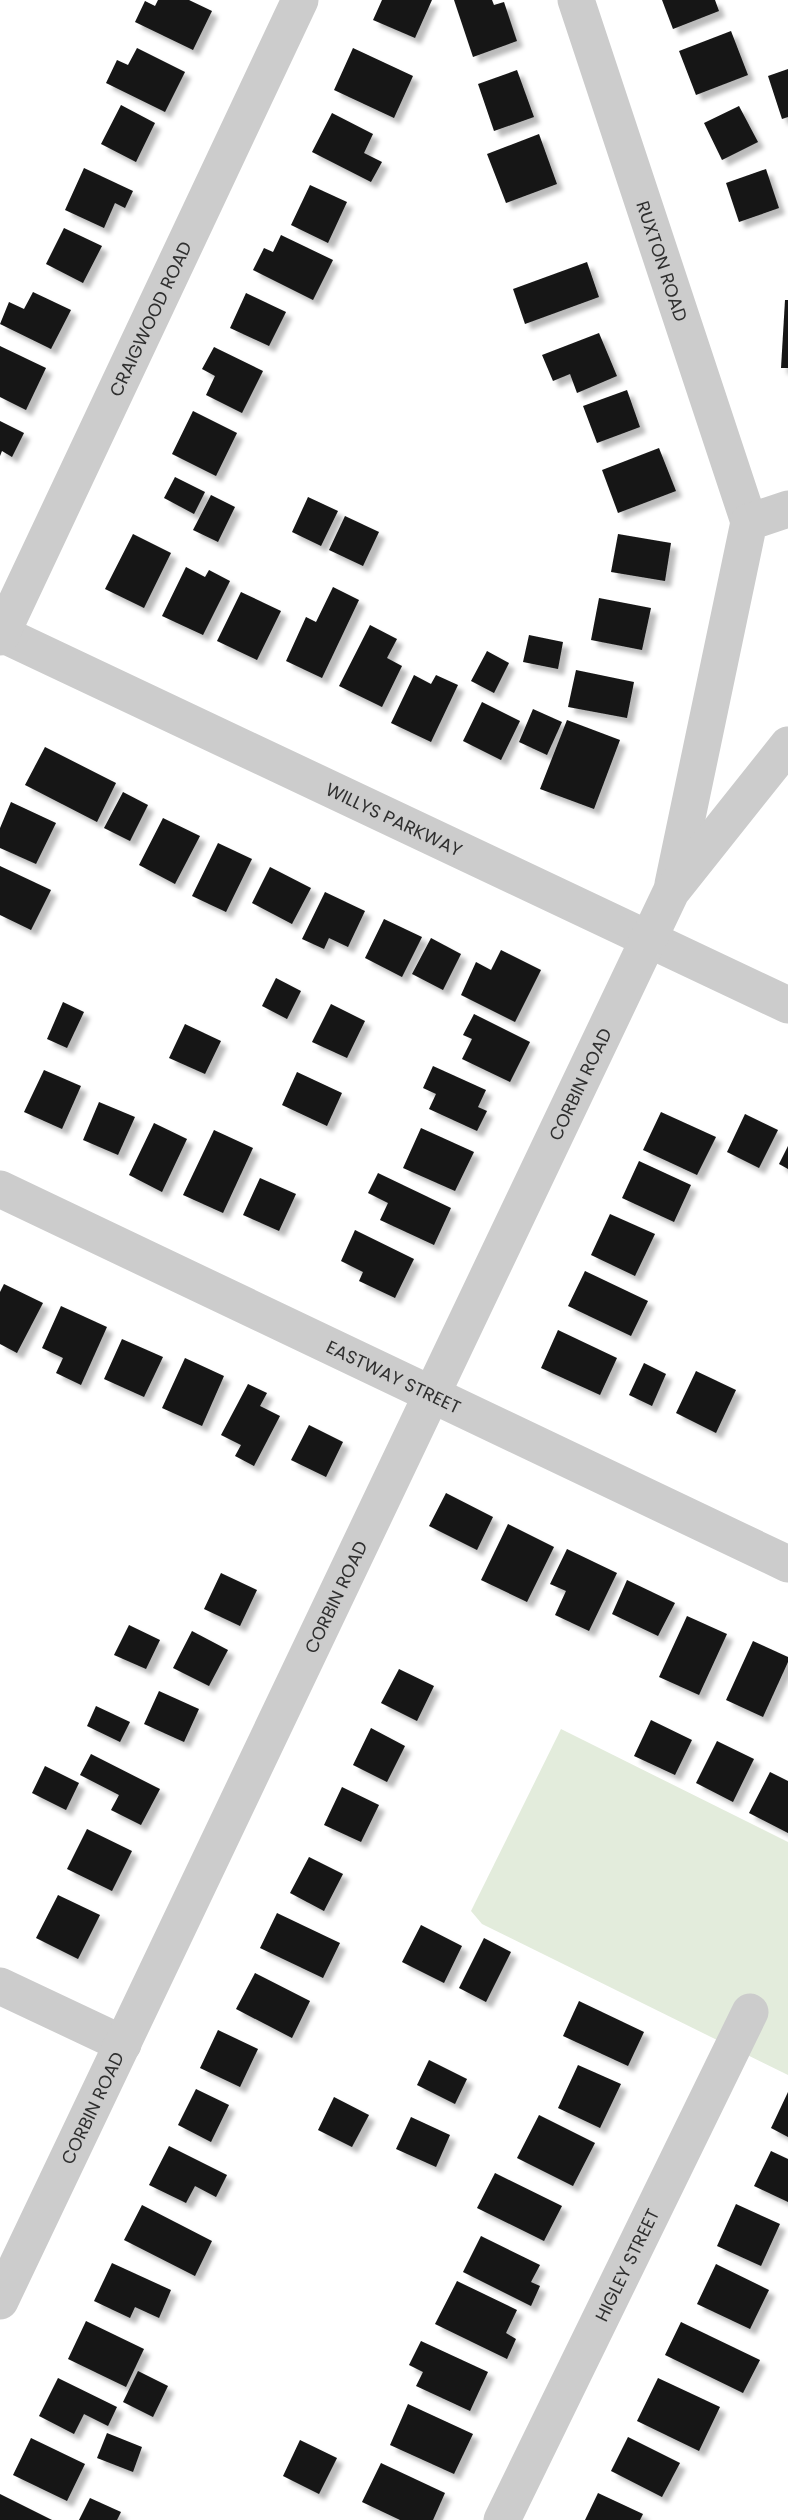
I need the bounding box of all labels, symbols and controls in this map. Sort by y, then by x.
street label: RUXTON ROAD [631,197,694,325]
street label: CRAIGWOOD ROAD [103,237,197,400]
street label: WILLYS PARKWAY [322,776,467,862]
street label: CORBIN ROAD [542,1024,617,1144]
street label: EASTWAY STREET [322,1334,465,1419]
street label: CORBIN ROAD [298,1536,373,1657]
street label: CORBIN ROAD [55,2047,130,2168]
street label: HIGLEY STREET [588,2204,665,2325]

